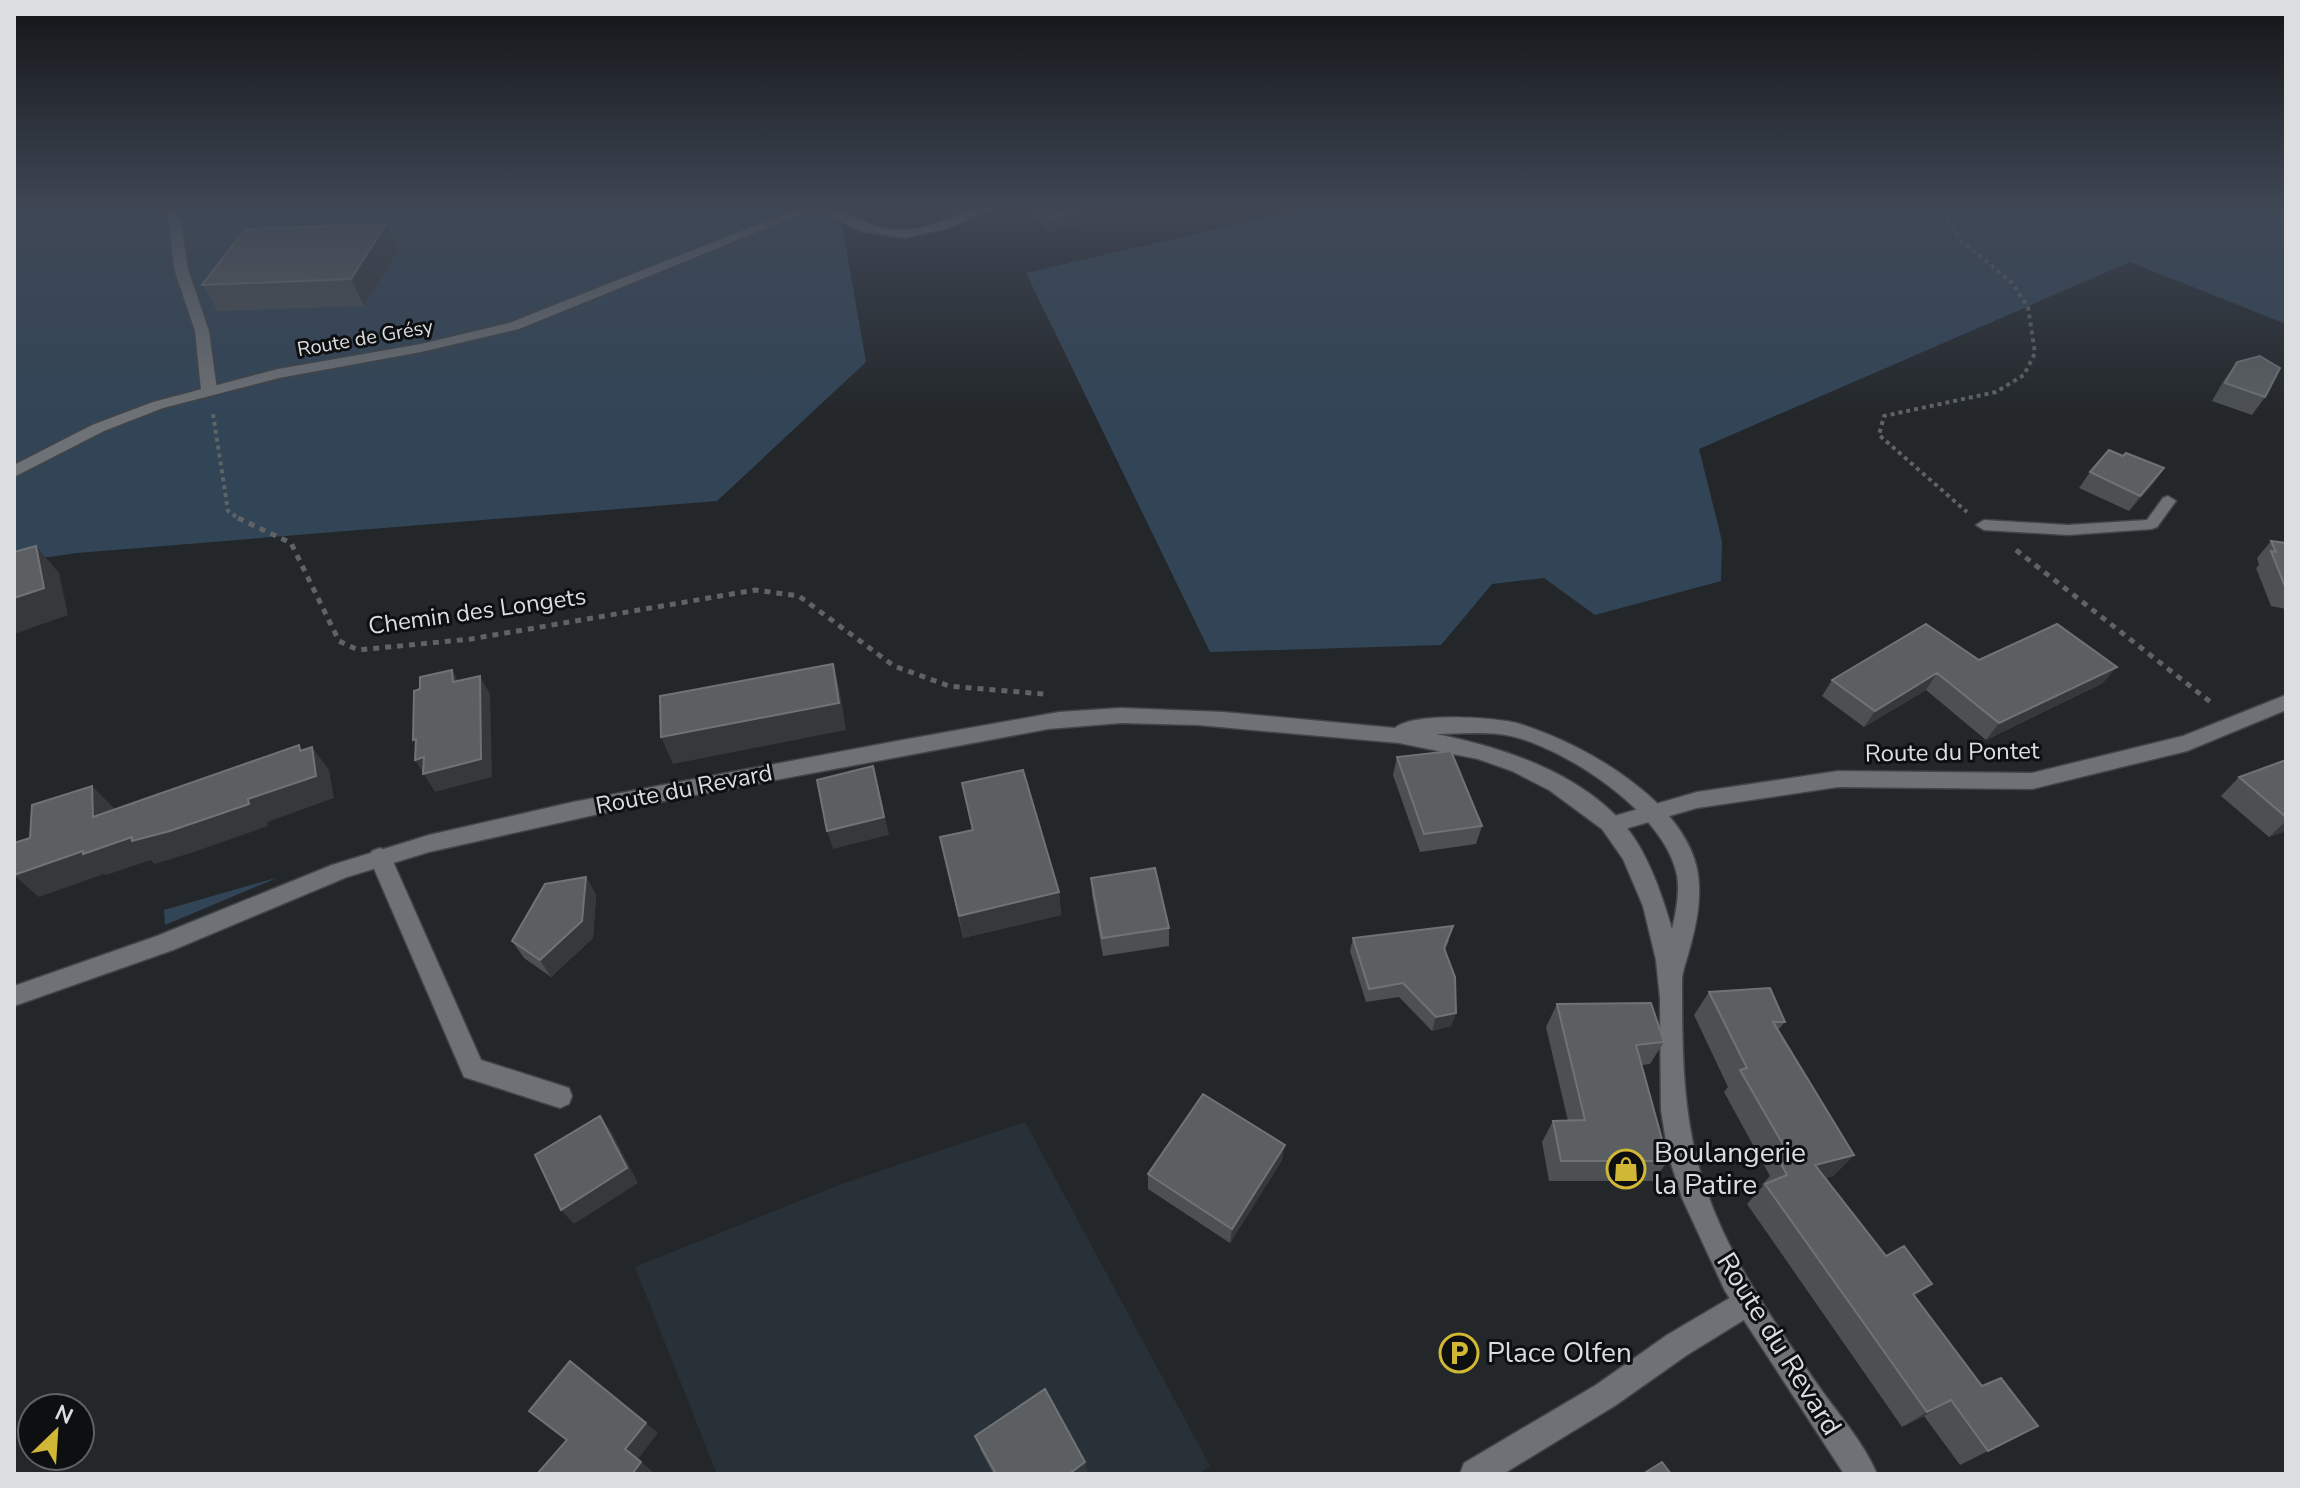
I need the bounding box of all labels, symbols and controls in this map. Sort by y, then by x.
street label: Route de Grésy [295,313,436,363]
street label: Chemin des Longets [366,580,588,642]
street label: Route du Pontet [1864,734,2040,770]
street label: Route du Revard [593,756,775,822]
place label: Boulangerie la Patire [1654,1134,1806,1204]
shop icon: Boulangerie la Patire [1605,1148,1647,1190]
street label: Route du Revard [1708,1245,1850,1443]
parking icon: Place Olfen [1438,1332,1480,1374]
place label: Place Olfen [1487,1334,1632,1372]
north arrow [16,1392,96,1472]
text: N [50,1398,78,1432]

